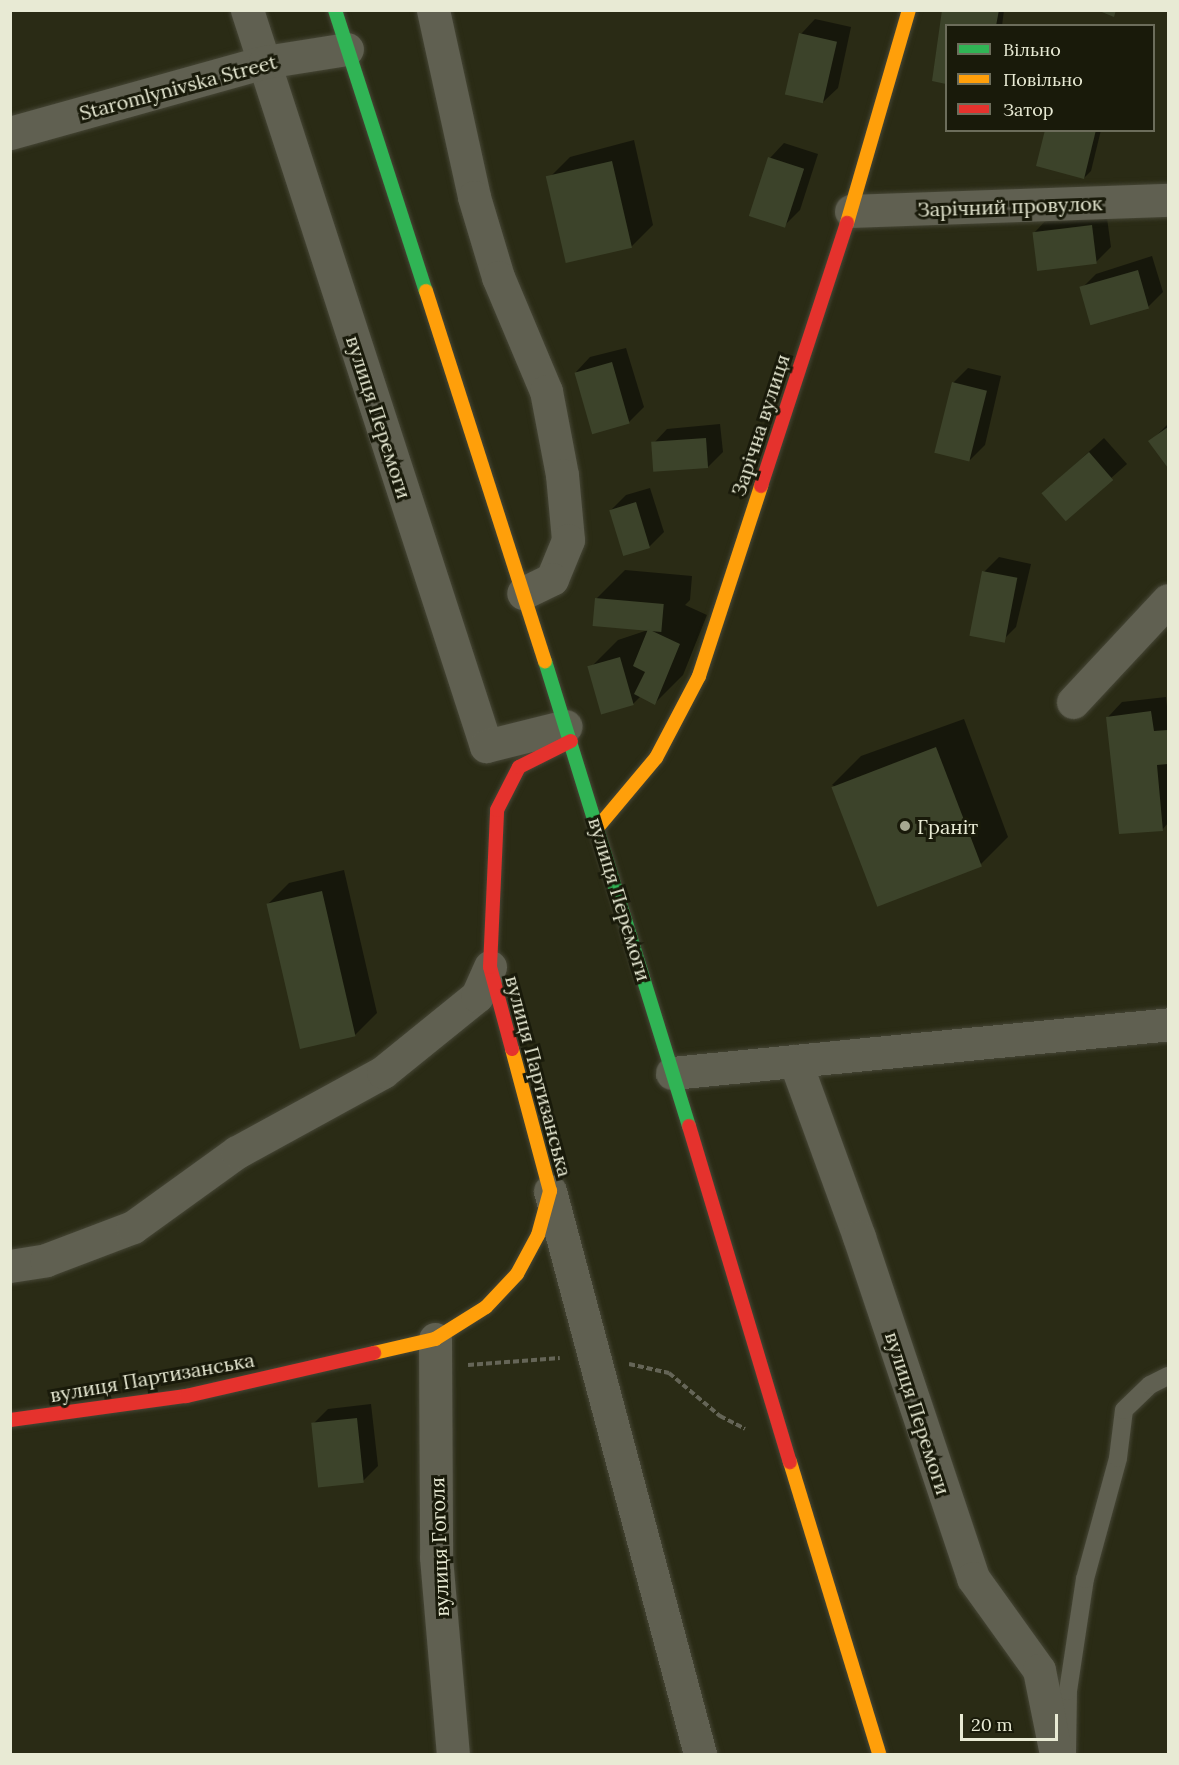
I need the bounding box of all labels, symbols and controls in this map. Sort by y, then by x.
legend [945,24,1155,132]
text: Вільно [1003,38,1061,61]
street label: Staromlynivska Street [77,49,279,125]
text: Повільно [1003,68,1083,91]
text: Затор [1003,98,1054,121]
street label: Зарічний провулок [917,191,1103,221]
street label: вулиця Перемоги [341,332,417,502]
street label: Зарічна вулиця [726,351,794,499]
street label: вулиця Перемоги [584,814,656,984]
place label: Граніт [917,814,978,838]
marker: Граніт [898,819,912,833]
street label: вулиця Партизанська [501,973,577,1179]
street label: вулиця Перемоги [880,1328,956,1498]
street label: вулиця Партизанська [48,1347,256,1407]
street label: вулиця Гоголя [425,1477,453,1617]
scale bar [963,1702,1060,1740]
text: 20 m [971,1713,1013,1736]

